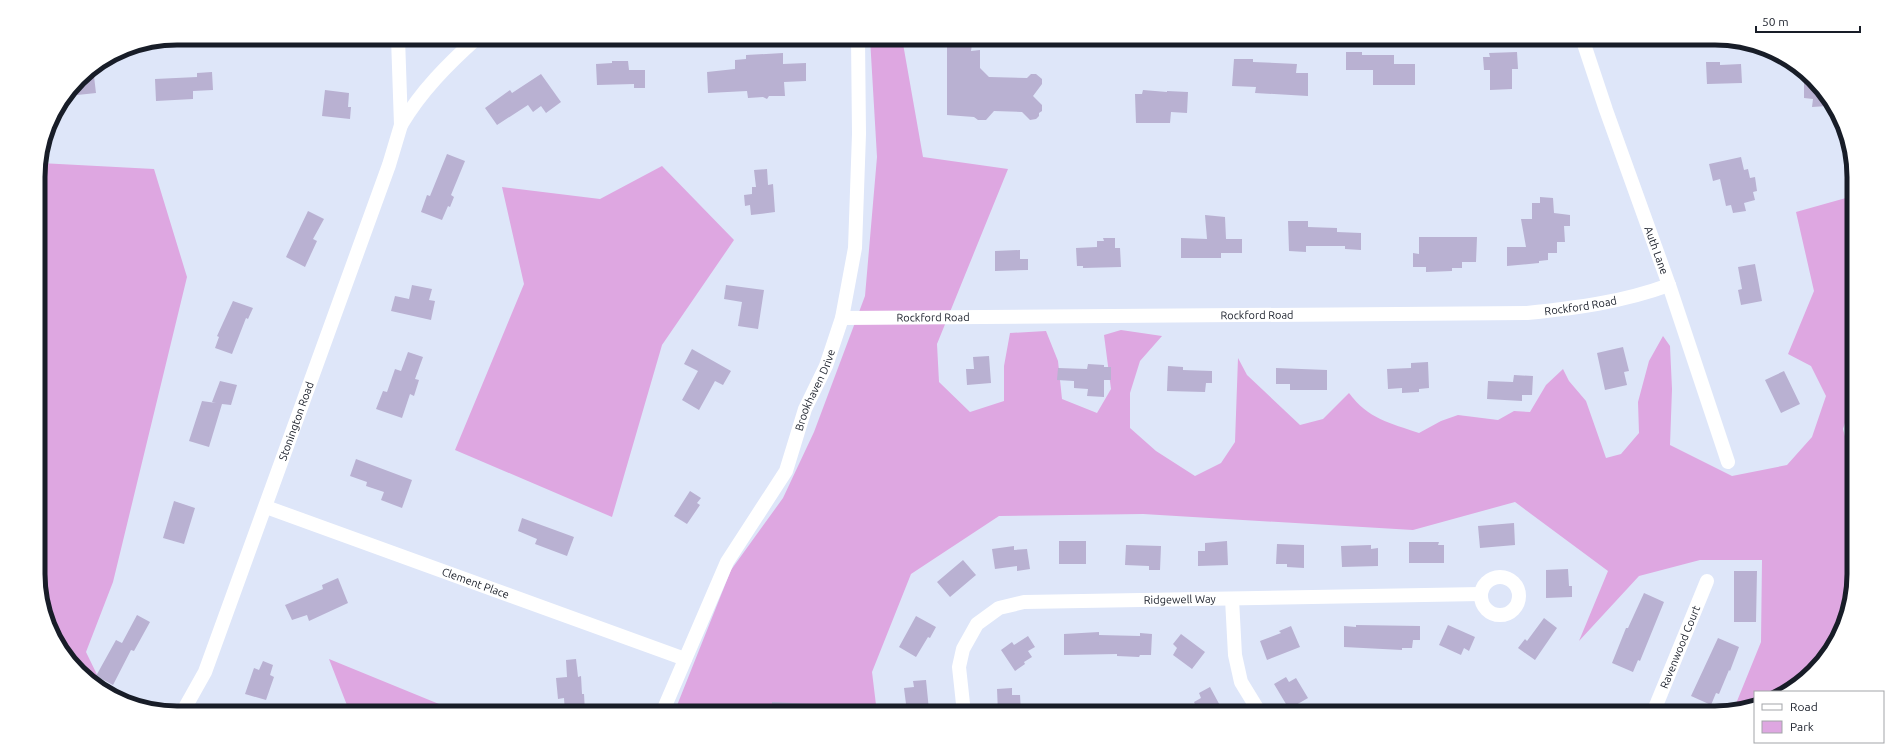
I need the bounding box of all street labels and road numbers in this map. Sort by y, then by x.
street label: Auth Lane [1642,225,1671,276]
street label: Rockford Road [1544,294,1618,317]
street label: Rockford Road [1220,309,1294,321]
street label: Rockford Road [896,311,970,324]
street label: Brookhaven Drive [793,348,837,432]
street label: Stonington Road [276,380,316,462]
street label: Clement Place [440,565,511,601]
street label: Ridgewell Way [1143,593,1217,606]
street label: Ravenwood Court [1658,603,1703,690]

